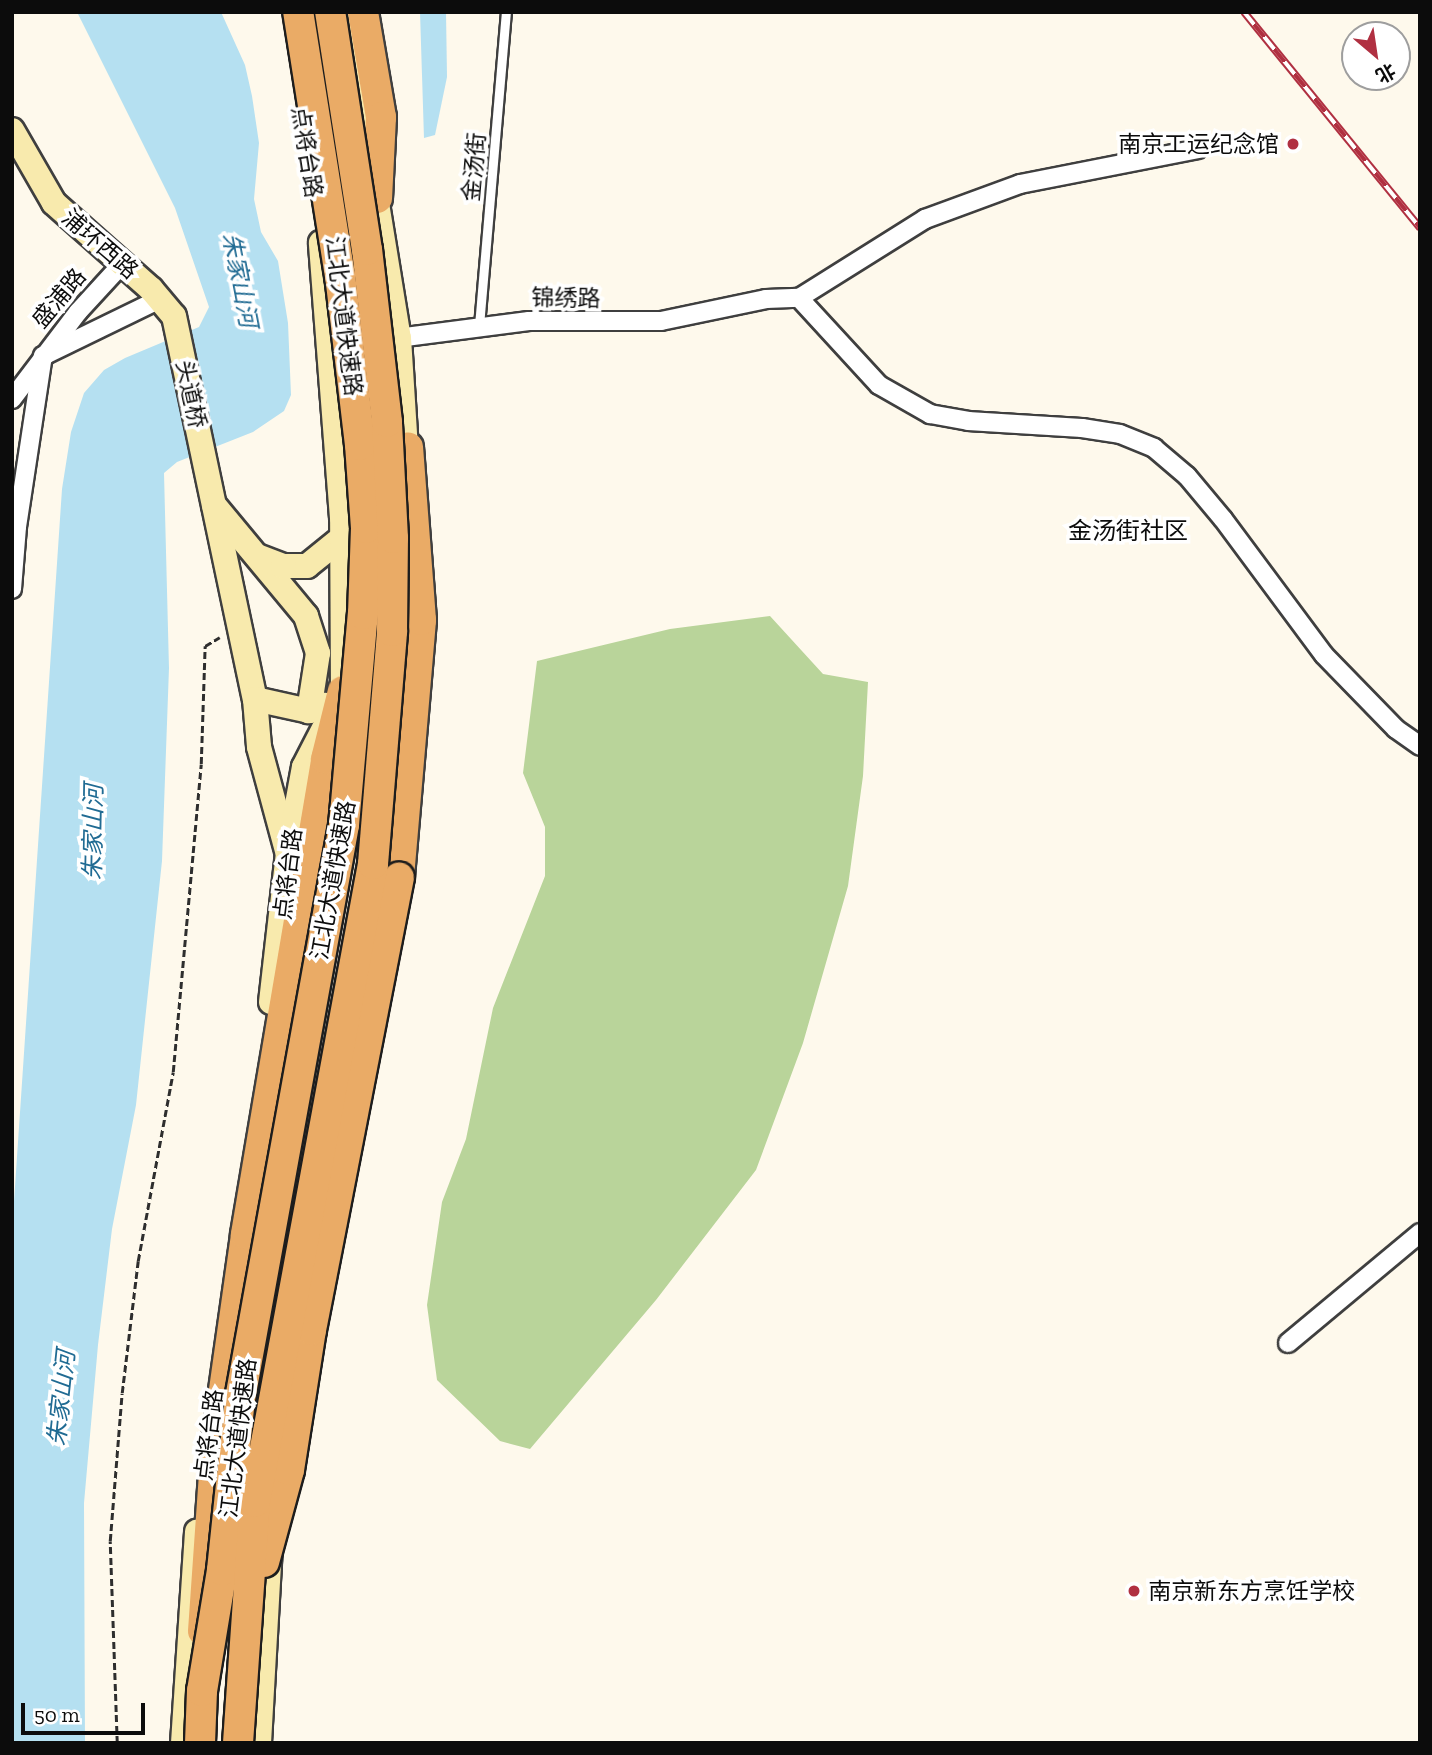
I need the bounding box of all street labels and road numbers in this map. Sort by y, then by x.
street label: 点将台路 [286,104,328,200]
street label: 金汤街 [457,131,491,203]
street label: 浦环西路 [56,203,144,285]
street label: 江北大道快速路 [320,234,368,398]
street label: 盛浦路 [26,263,92,333]
street label: 锦绣路 [531,284,601,312]
street label: 头道桥 [170,357,212,431]
street label: 江北大道快速路 [305,798,361,962]
street label: 点将台路 [269,827,307,921]
street label: 江北大道快速路 [214,1356,262,1520]
street label: 点将台路 [190,1388,228,1482]

